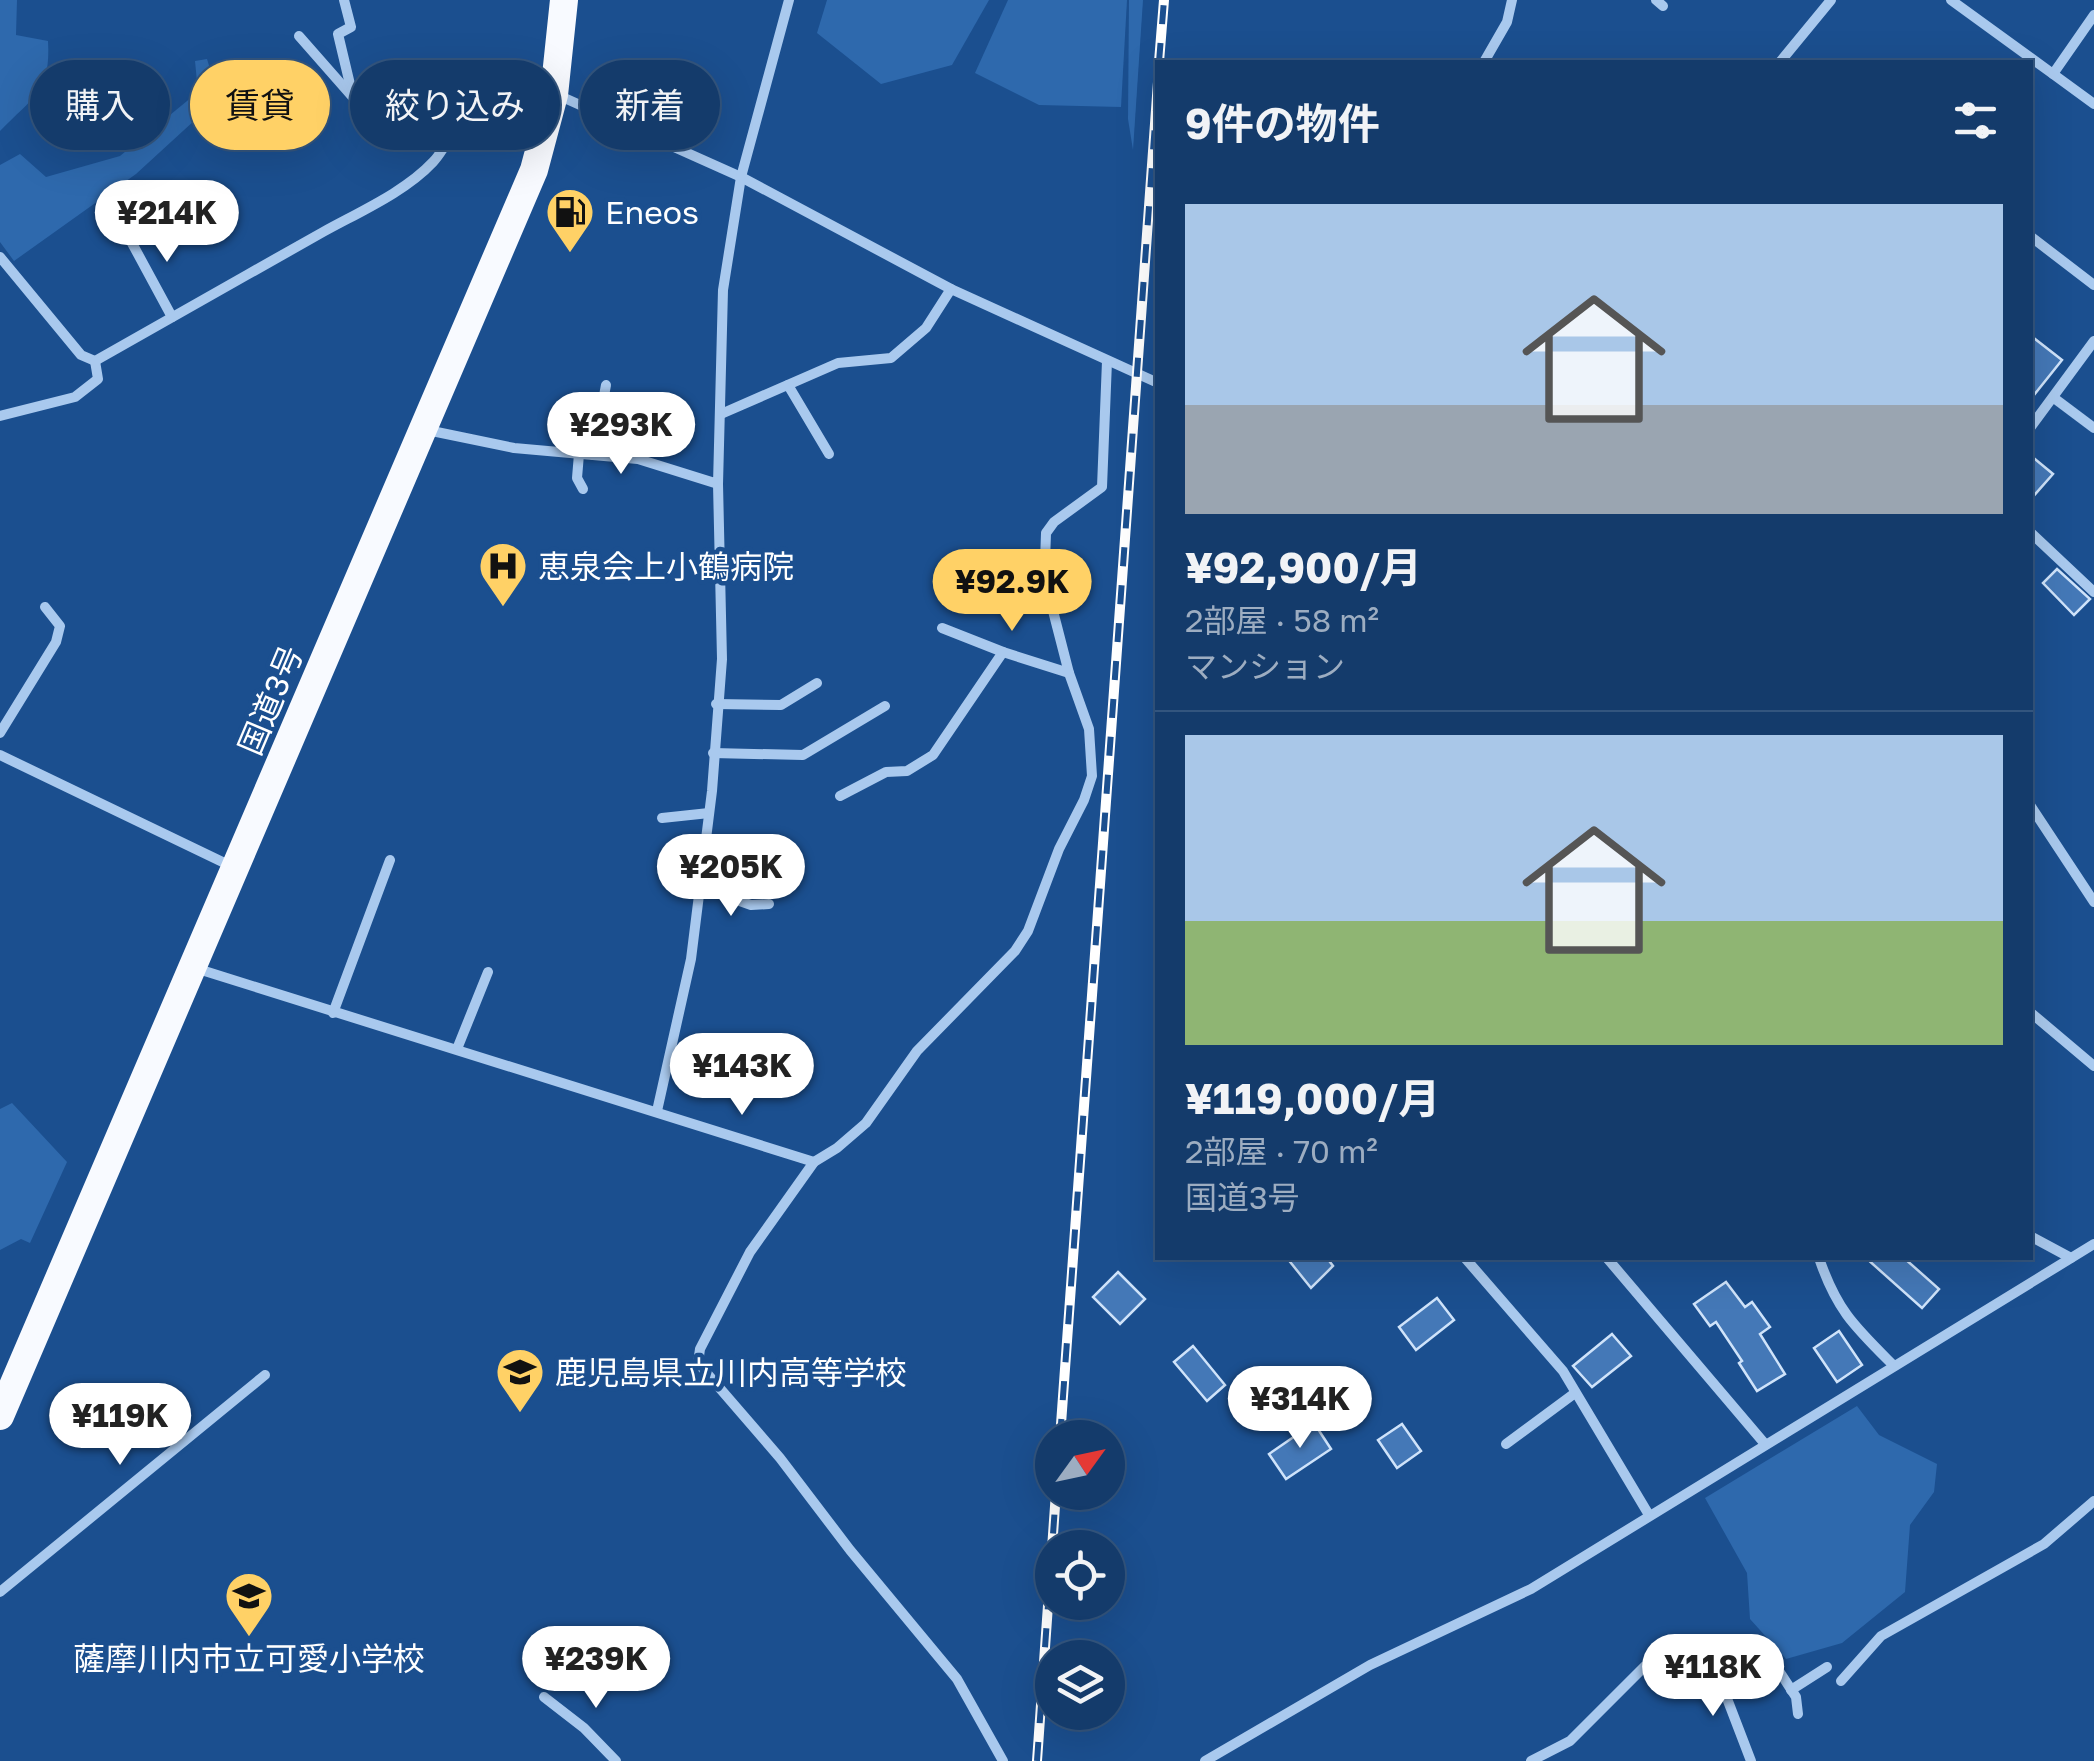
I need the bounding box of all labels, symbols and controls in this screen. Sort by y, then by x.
chip: 購入 [30,60,170,150]
chip: 賃貸 [190,60,330,150]
chip: 絞り込み [350,60,560,150]
chip: 新着 [580,60,720,150]
icon: filters [1948,93,2003,148]
text: 9件の物件 [1185,98,1380,148]
pin: ¥214K [97,180,237,265]
fuel station icon: Eneos [544,186,596,254]
text: ¥214K [117,193,217,231]
place label: Eneos [605,193,699,231]
icon: home [1504,269,1684,449]
pin: ¥293K [551,392,691,477]
text: ¥293K [569,405,673,443]
hospital icon: 恵泉会上小鶴病院 [477,540,529,608]
text: ¥92,900/月 [1185,542,1422,592]
place label: 恵泉会上小鶴病院 [538,547,794,585]
pin: ¥92.9K [931,549,1093,634]
text: ¥92.9K [955,562,1069,600]
text: 2部屋 · 58 m² [1185,601,1379,639]
street label: 国道3号 [230,640,310,760]
text: マンション [1185,647,1345,685]
icon: home [1504,800,1684,980]
pin: ¥205K [661,834,801,919]
text: ¥205K [679,847,783,885]
pin: ¥143K [672,1033,812,1118]
text: ¥143K [692,1046,792,1084]
text: ¥119,000/月 [1185,1073,1440,1123]
text: 2部屋 · 70 m² [1185,1132,1378,1170]
text: 国道3号 [1185,1178,1300,1216]
school or university icon: 鹿児島県立川内高等学校 [494,1346,546,1414]
place label: 鹿児島県立川内高等学校 [555,1353,907,1391]
pin: ¥314K [1230,1366,1370,1451]
text: ¥314K [1250,1379,1350,1417]
pin: ¥119K [50,1383,190,1468]
text: ¥119K [71,1396,169,1434]
north arrow [1035,1420,1125,1510]
map controls [1035,1420,1125,1730]
button: locate [1035,1530,1125,1620]
school or university icon: 薩摩川内市立可愛小学校 [223,1570,275,1638]
pin: ¥239K [526,1626,666,1711]
pin: ¥118K [1643,1634,1783,1719]
place label: 薩摩川内市立可愛小学校 [73,1639,425,1677]
text: ¥239K [544,1639,648,1677]
button: layers [1035,1640,1125,1730]
text: ¥118K [1664,1647,1762,1685]

